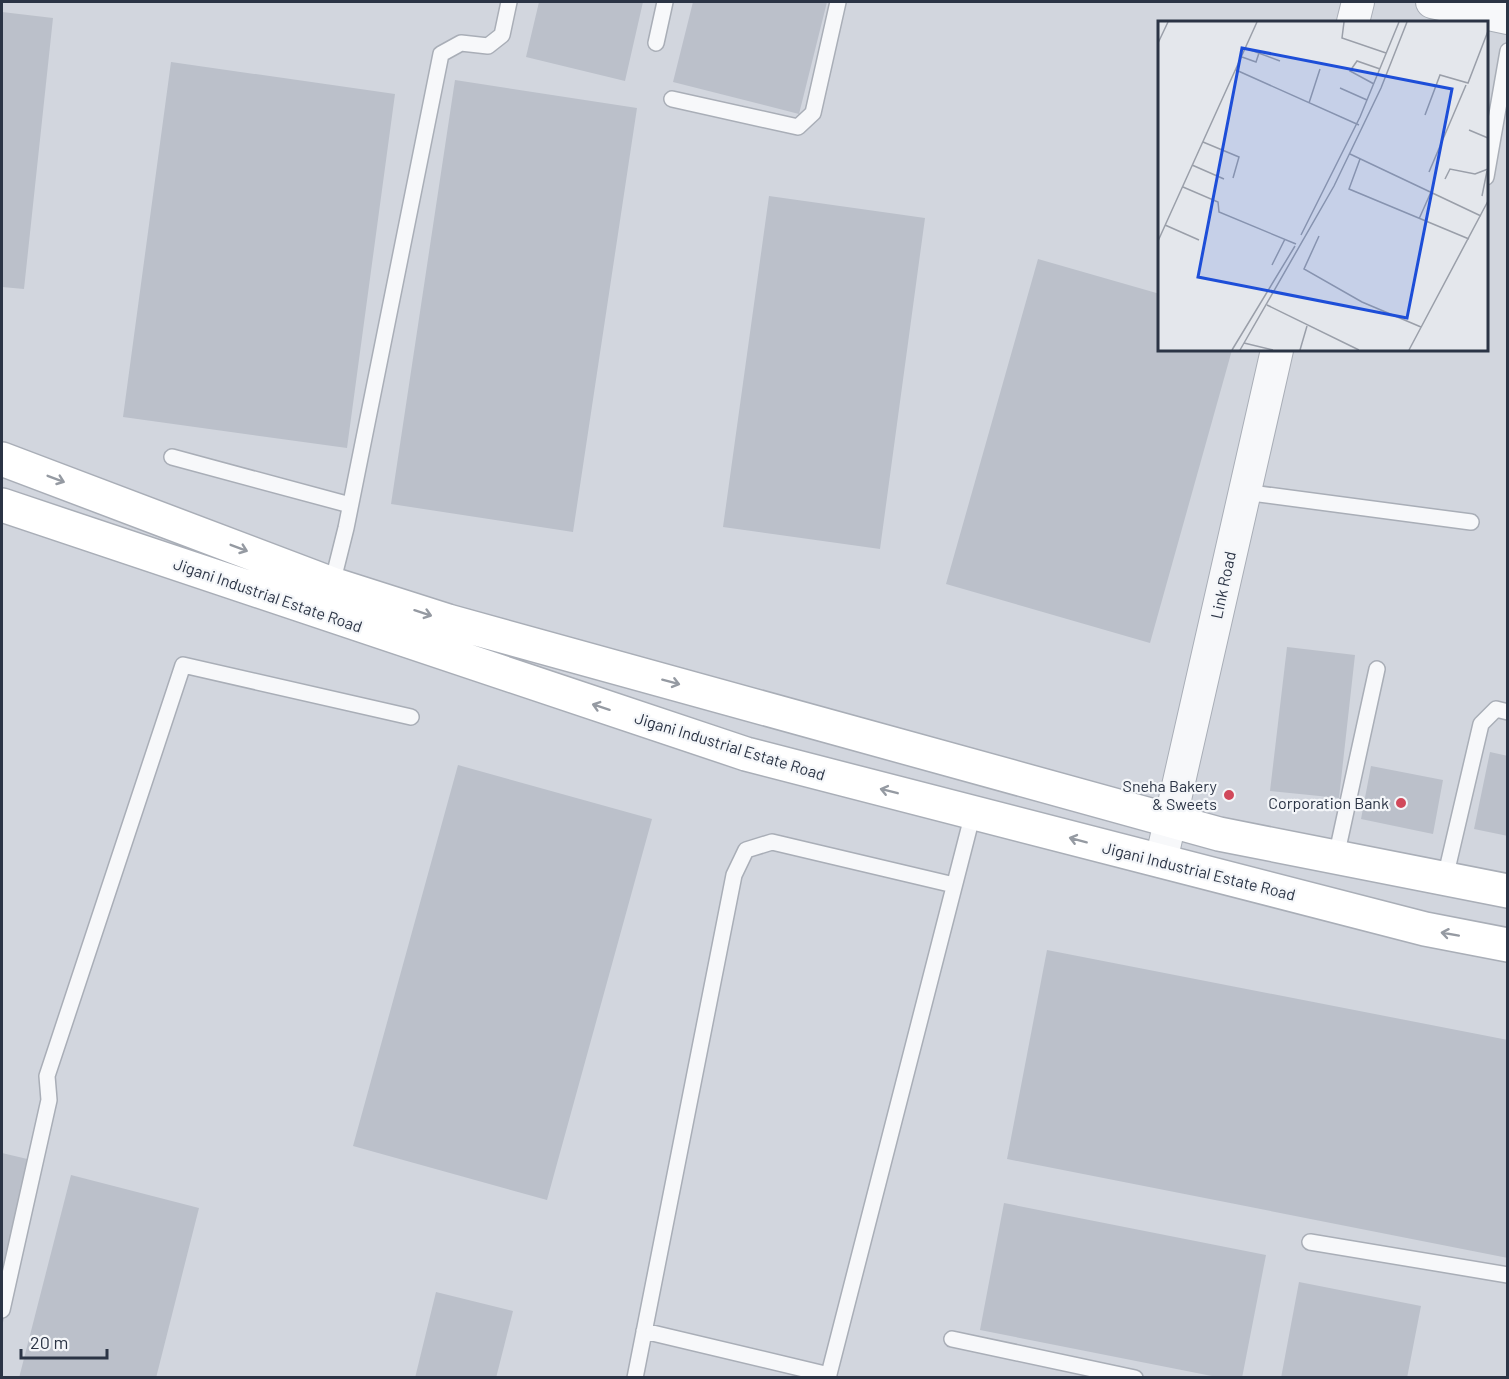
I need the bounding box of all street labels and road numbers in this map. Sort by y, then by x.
street label: Link Road [1206,549,1239,620]
street label: Jigani Industrial Estate Road [171,553,365,636]
street label: Jigani Industrial Estate Road [633,707,828,784]
street label: Jigani Industrial Estate Road [1101,837,1298,904]

